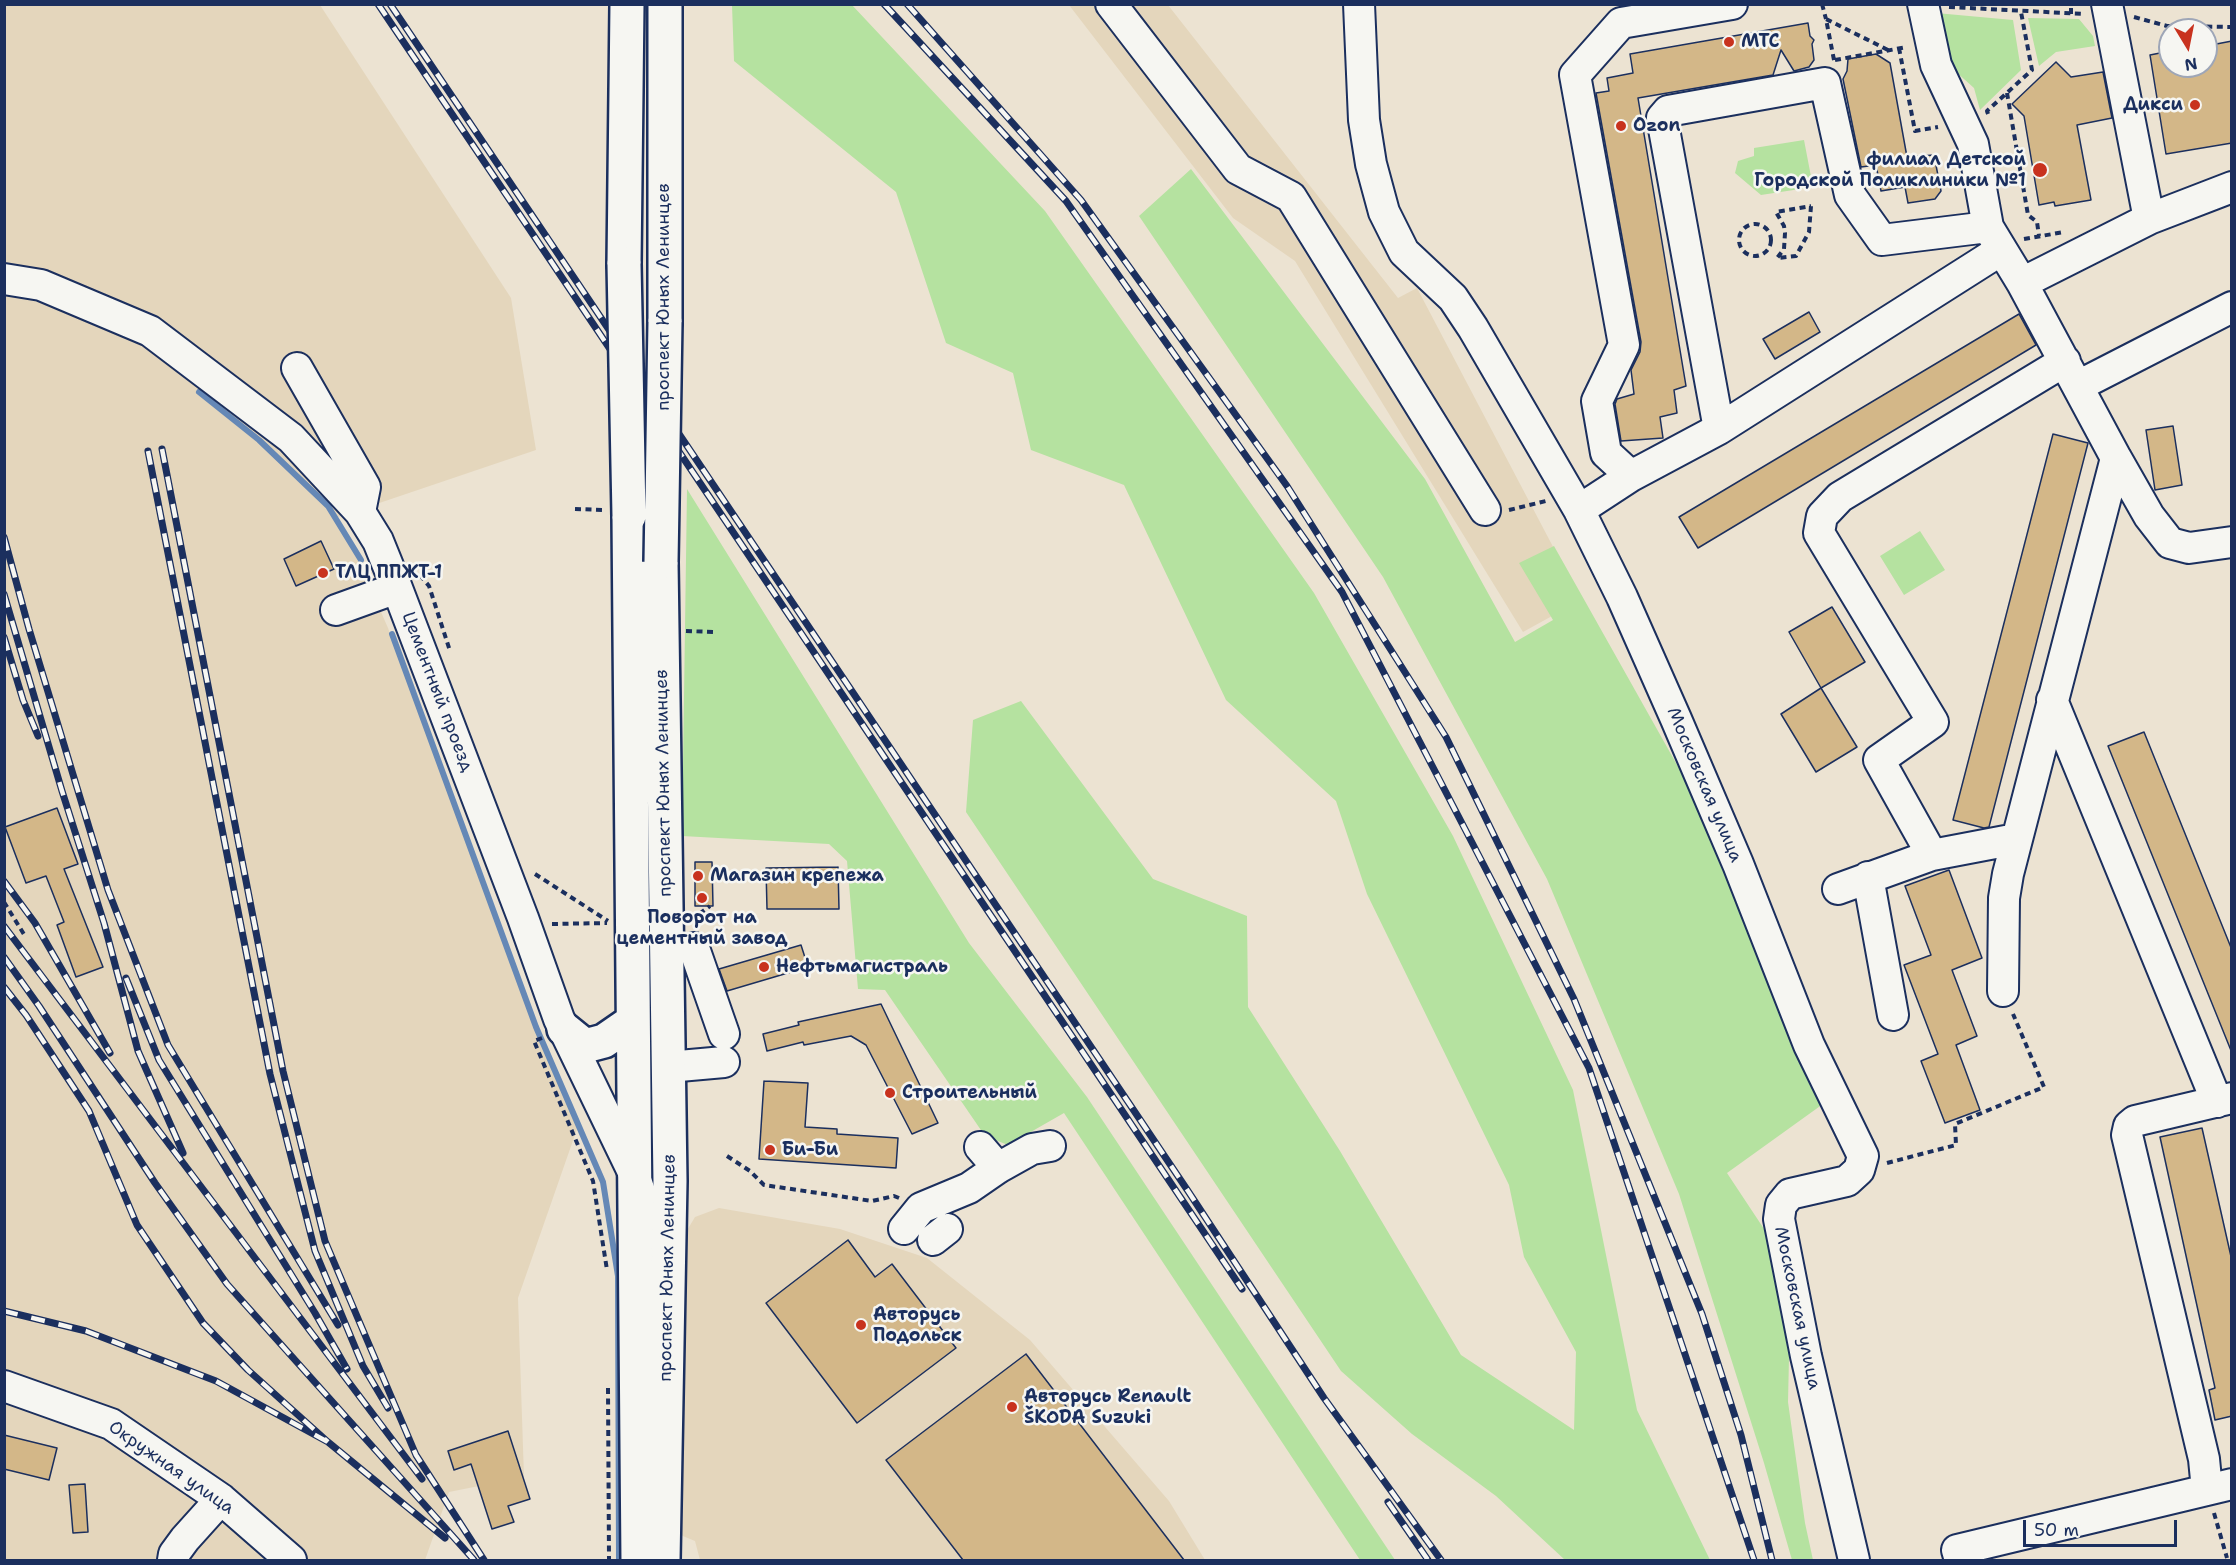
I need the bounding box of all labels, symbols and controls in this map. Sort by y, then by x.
north arrow [2158,18,2218,78]
place label: МТС [1741,31,1780,53]
marker: МТС [1722,35,1736,49]
text: N [2183,53,2199,76]
place label: Дикси [2123,94,2183,116]
marker: Дикси [2188,98,2202,112]
place label: Ozon [1633,115,1680,137]
marker: Ozon [1614,119,1628,133]
place label: филиал Детской Городской Поликлиники №1 [1754,149,2026,192]
marker: филиал Детской Городской Поликлиники №1 [2031,161,2049,179]
street label: проспект Юных Ленинцев [653,183,675,411]
place label: ТЛЦ ППЖТ-1 [335,562,442,584]
marker: ТЛЦ ППЖТ-1 [316,566,330,580]
street label: Цементный проезд [396,609,478,775]
street label: проспект Юных Ленинцев [651,669,677,897]
street label: Московская улица [1662,704,1746,866]
place label: Магазин крепежа [710,865,884,887]
marker: Магазин крепежа [691,869,705,883]
marker: Поворот на цементный завод [695,891,709,905]
place label: Поворот на цементный завод [616,907,788,950]
place label: Нефтьмагистраль [776,956,948,978]
marker: Нефтьмагистраль [757,960,771,974]
place label: Строительный [902,1082,1037,1104]
marker: Строительный [883,1086,897,1100]
place label: Би-Би [782,1139,838,1161]
marker: Би-Би [763,1143,777,1157]
street label: проспект Юных Ленинцев [655,1154,681,1382]
street label: Московская улица [1769,1224,1825,1392]
place label: Авторусь Подольск [873,1304,962,1346]
marker: Авторусь Подольск [854,1318,868,1332]
place label: Авторусь Renault ŠKODA Suzuki [1024,1386,1191,1428]
marker: Авторусь Renault ŠKODA Suzuki [1005,1400,1019,1414]
street label: Окружная улица [104,1416,238,1520]
scale bar [2026,1508,2180,1546]
text: 50 m [2034,1518,2079,1542]

